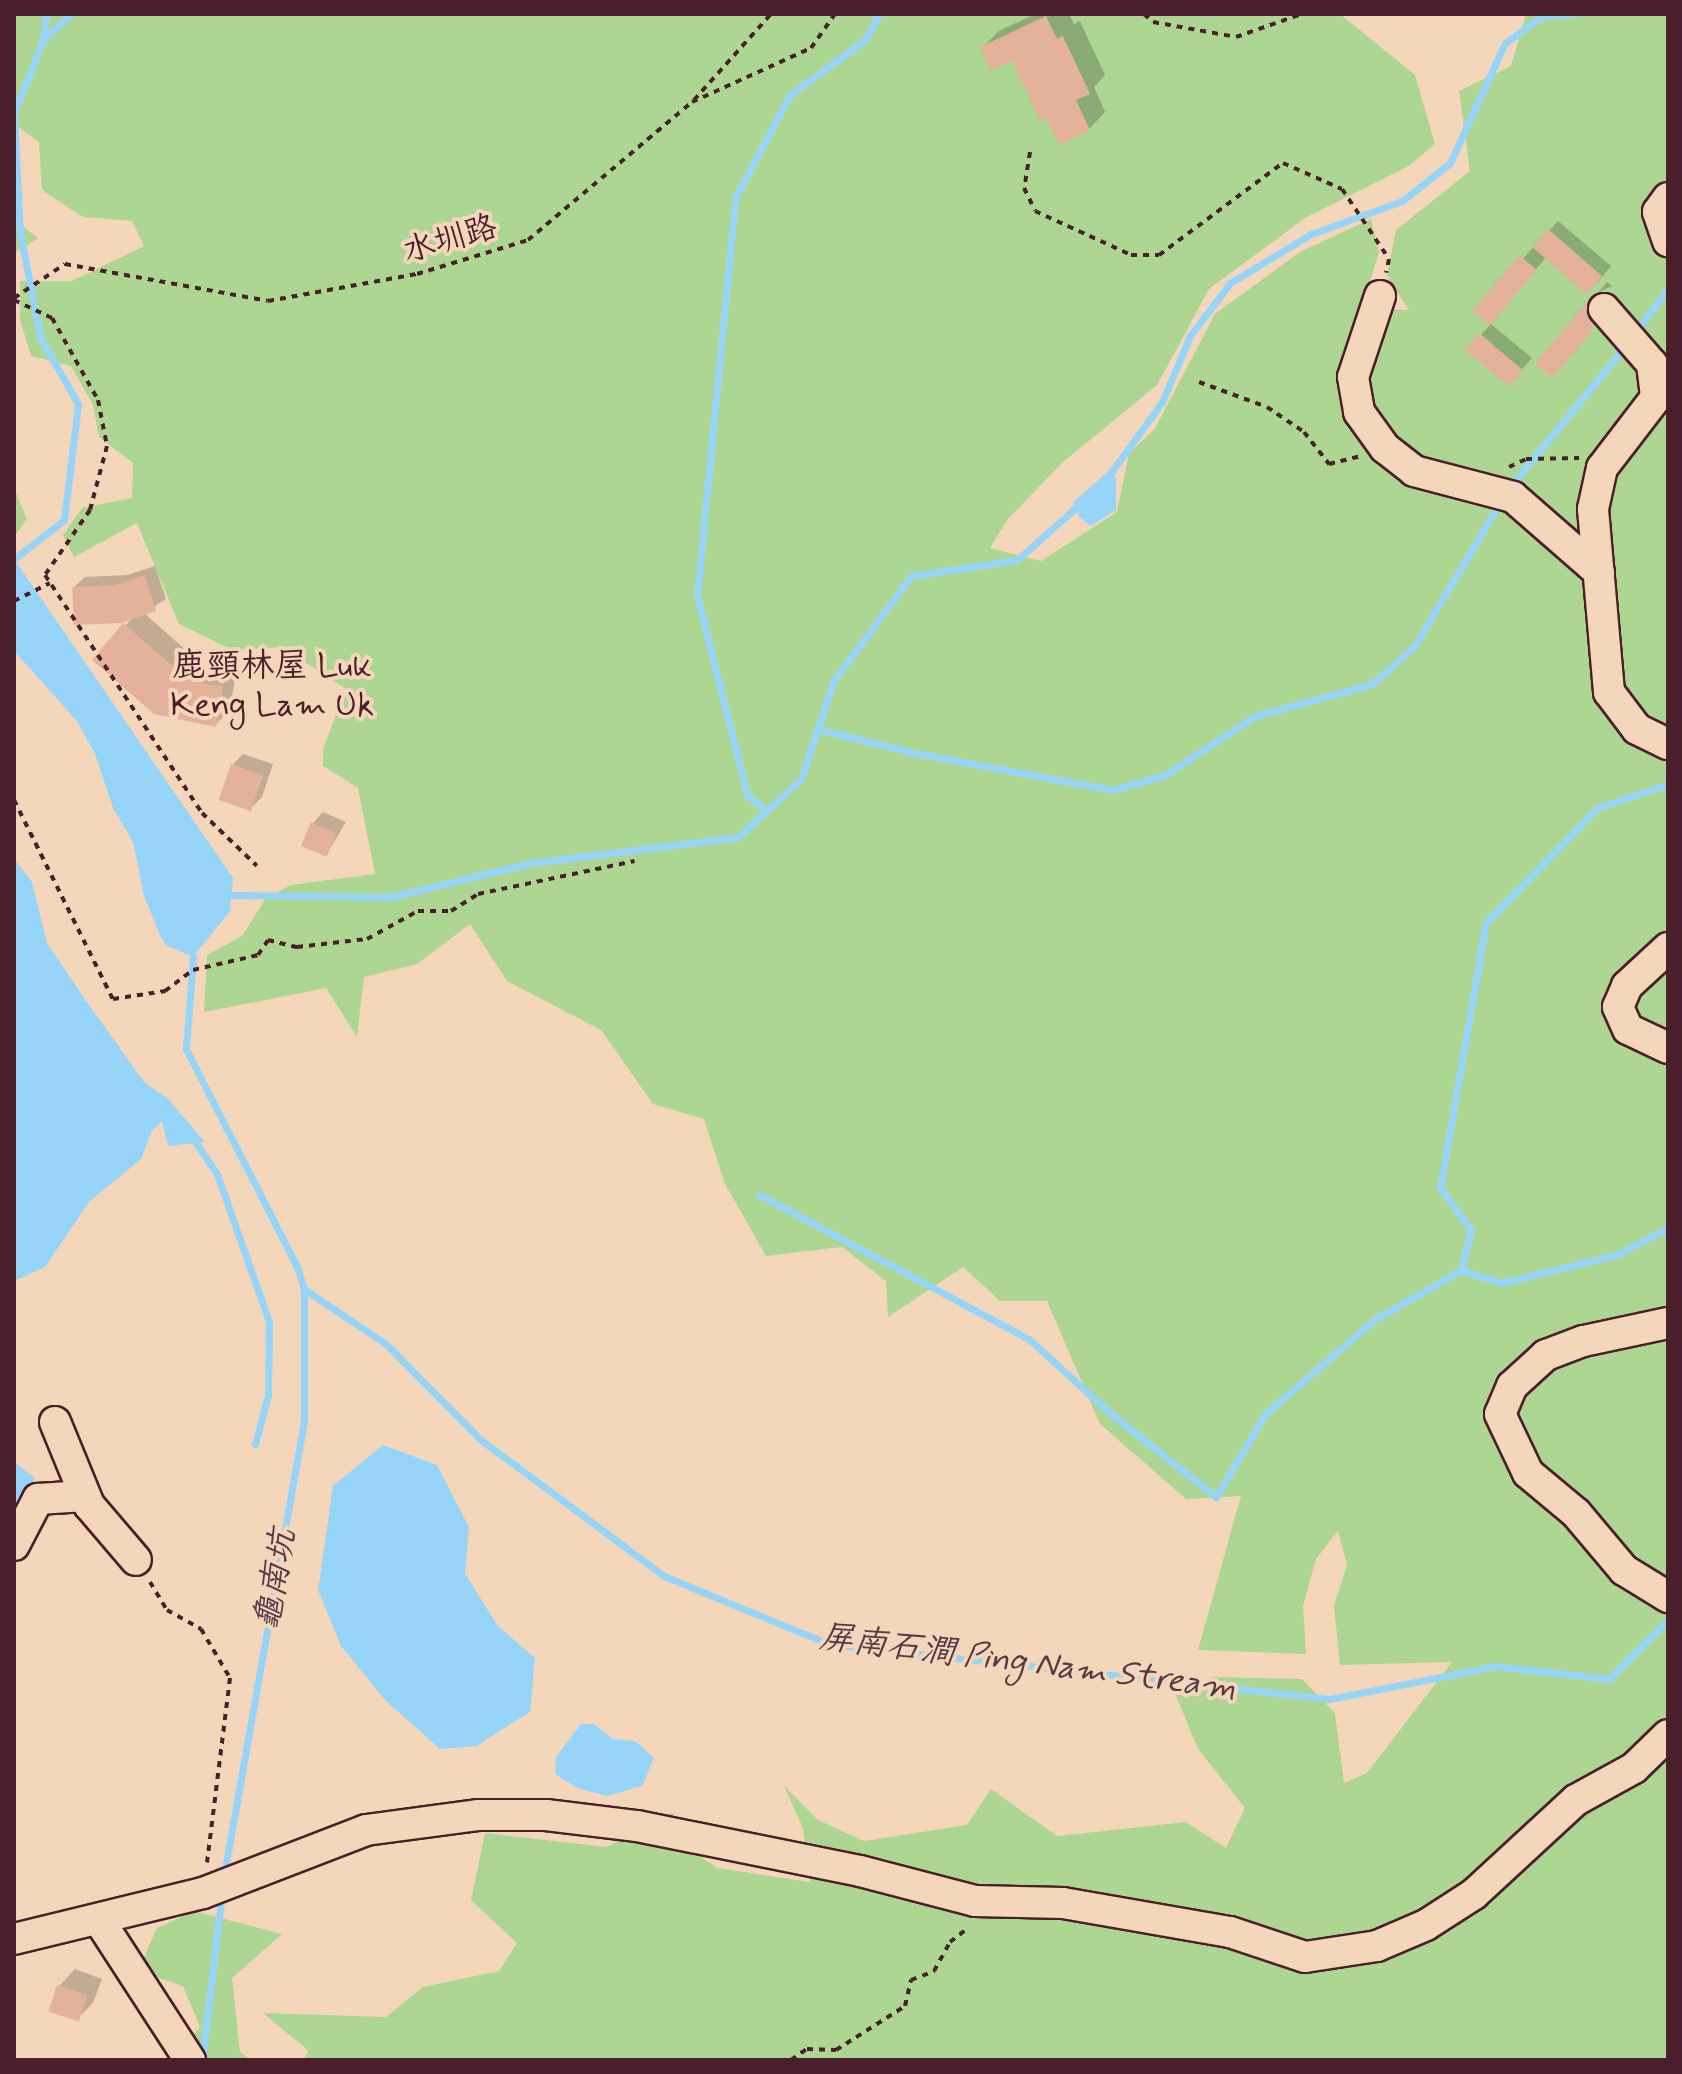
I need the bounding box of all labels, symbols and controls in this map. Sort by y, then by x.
street label: 水圳路 [399,208,501,272]
district label: 鹿頸林屋 Luk Keng Lam Uk [159,646,385,726]
water label: 龜南坑 [247,1526,305,1634]
water label: 屏南石澗 Ping Nam Stream [825,1618,1231,1708]

